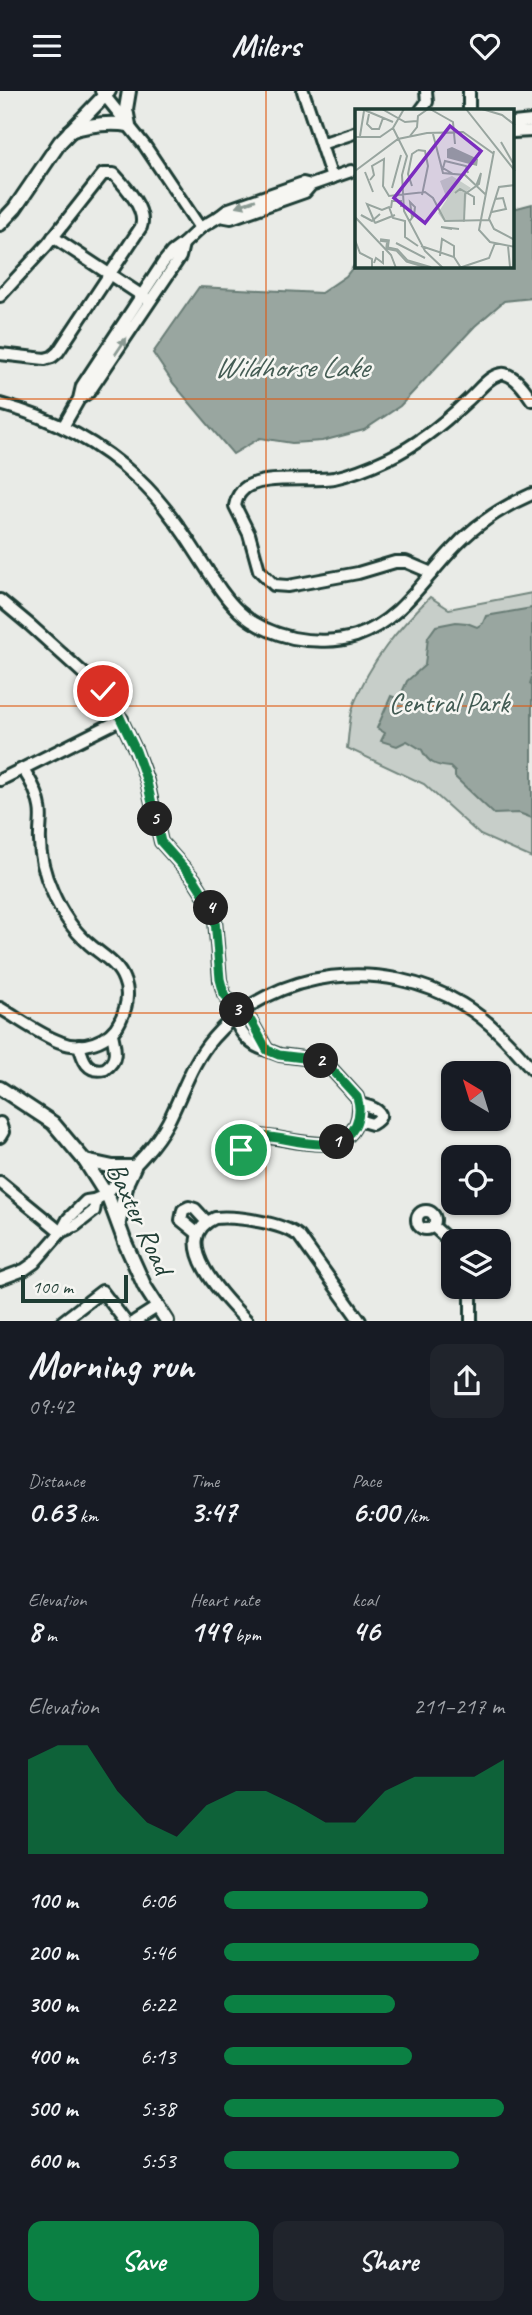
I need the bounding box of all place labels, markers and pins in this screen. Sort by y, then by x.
pin [73,661,133,721]
pin: 5 [138,801,172,837]
pin: 4 [194,891,228,925]
pin: 3 [219,993,254,1027]
pin: 2 [304,1044,338,1079]
pin [211,1120,271,1180]
pin: 1 [320,1125,354,1159]

